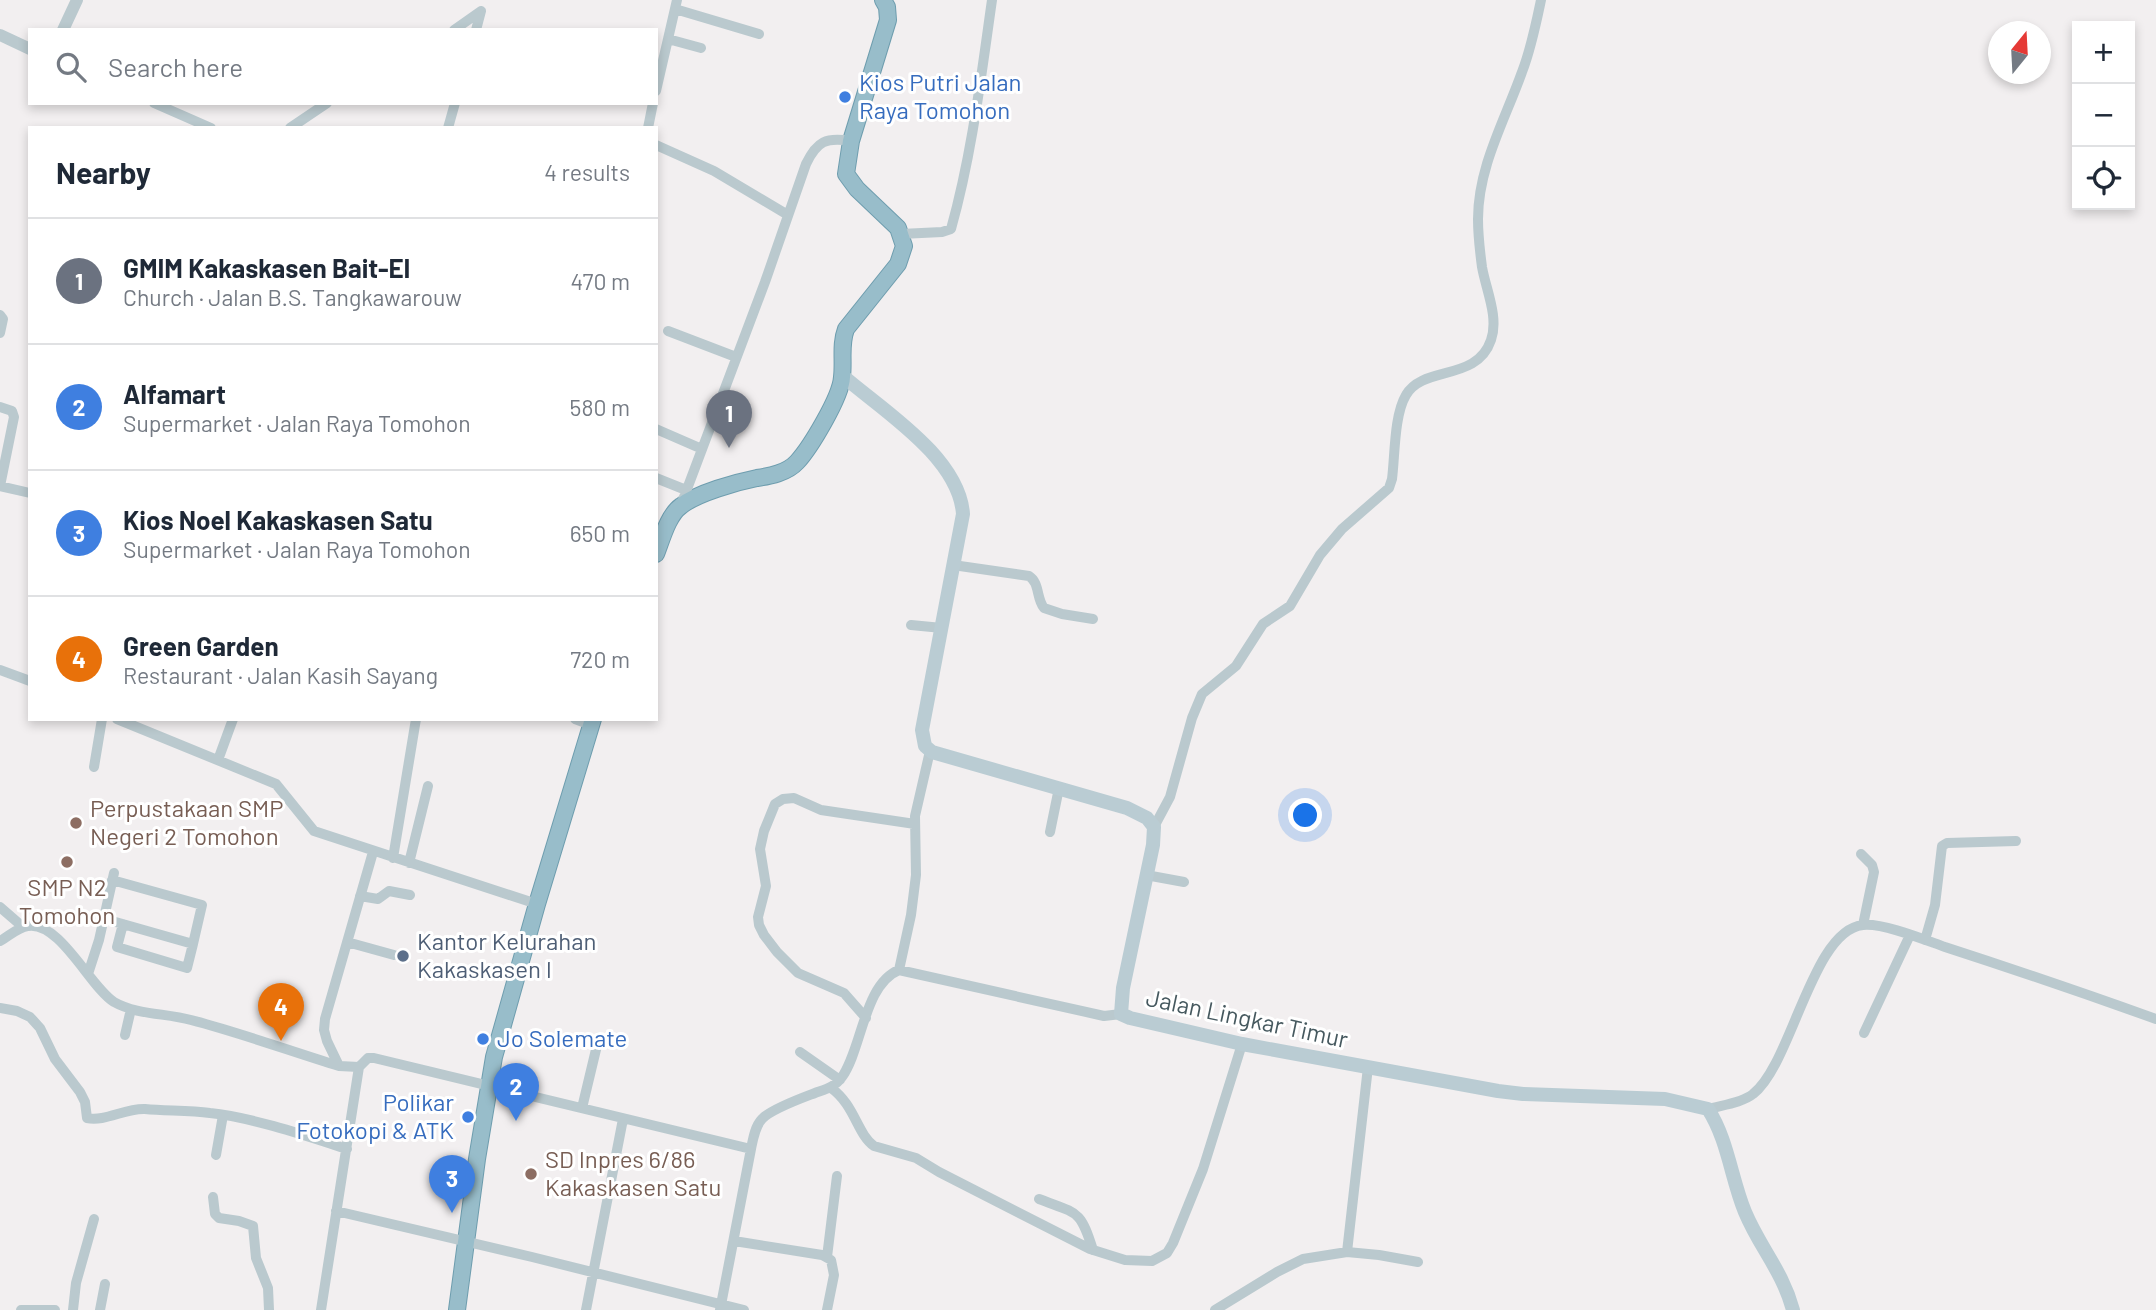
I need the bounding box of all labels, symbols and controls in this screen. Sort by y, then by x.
north arrow [1988,21,2051,84]
map controls [2072,21,2135,210]
button: + [2072,21,2135,84]
search box [28,28,658,105]
icon: search [52,48,90,86]
text: Search here [108,51,243,82]
place label: Kios Putri Jalan Raya Tomohon [859,67,1022,124]
button: − [2072,84,2135,147]
marker: Kios Putri Jalan Raya Tomohon [837,89,853,105]
button: locate [2072,147,2135,210]
text: Nearby [56,154,151,190]
text: 4 results [544,158,630,186]
text: GMIM Kakaskasen Bait-El [123,252,410,283]
text: 1 [75,267,83,295]
text: 470 m [571,267,630,295]
text: Church · Jalan B.S. Tangkawarouw [123,283,462,311]
text: Alfamart [123,378,226,409]
pin: 1 [706,390,752,448]
text: 2 [73,393,85,421]
text: 580 m [570,393,630,421]
text: Supermarket · Jalan Raya Tomohon [123,409,471,437]
text: Kios Noel Kakaskasen Satu [123,504,433,535]
text: 3 [73,519,85,547]
text: 650 m [570,519,630,547]
text: Supermarket · Jalan Raya Tomohon [123,535,471,563]
text: Green Garden [123,630,279,661]
text: 4 [72,645,86,673]
text: 720 m [570,645,630,673]
text: Restaurant · Jalan Kasih Sayang [123,661,438,689]
place label: Perpustakaan SMP Negeri 2 Tomohon [90,793,283,850]
your location [1288,798,1322,832]
marker: Perpustakaan SMP Negeri 2 Tomohon [68,815,84,831]
marker: SMP N2 Tomohon [59,854,75,870]
place label: SMP N2 Tomohon [19,872,115,929]
place label: Kantor Kelurahan Kakaskasen I [417,926,596,983]
marker: Kantor Kelurahan Kakaskasen I [395,948,411,964]
street label: Jalan Lingkar Timur [1144,982,1351,1053]
pin: 4 [258,983,304,1041]
place label: Jo Solemate [497,1023,627,1052]
marker: Jo Solemate [475,1031,491,1047]
pin: 2 [493,1063,539,1121]
place label: Polikar Fotokopi & ATK [296,1087,454,1144]
marker: Polikar Fotokopi & ATK [460,1109,476,1125]
place label: SD Inpres 6/86 Kakaskasen Satu [545,1144,721,1201]
pin: 3 [429,1155,475,1213]
marker: SD Inpres 6/86 Kakaskasen Satu [523,1166,539,1182]

